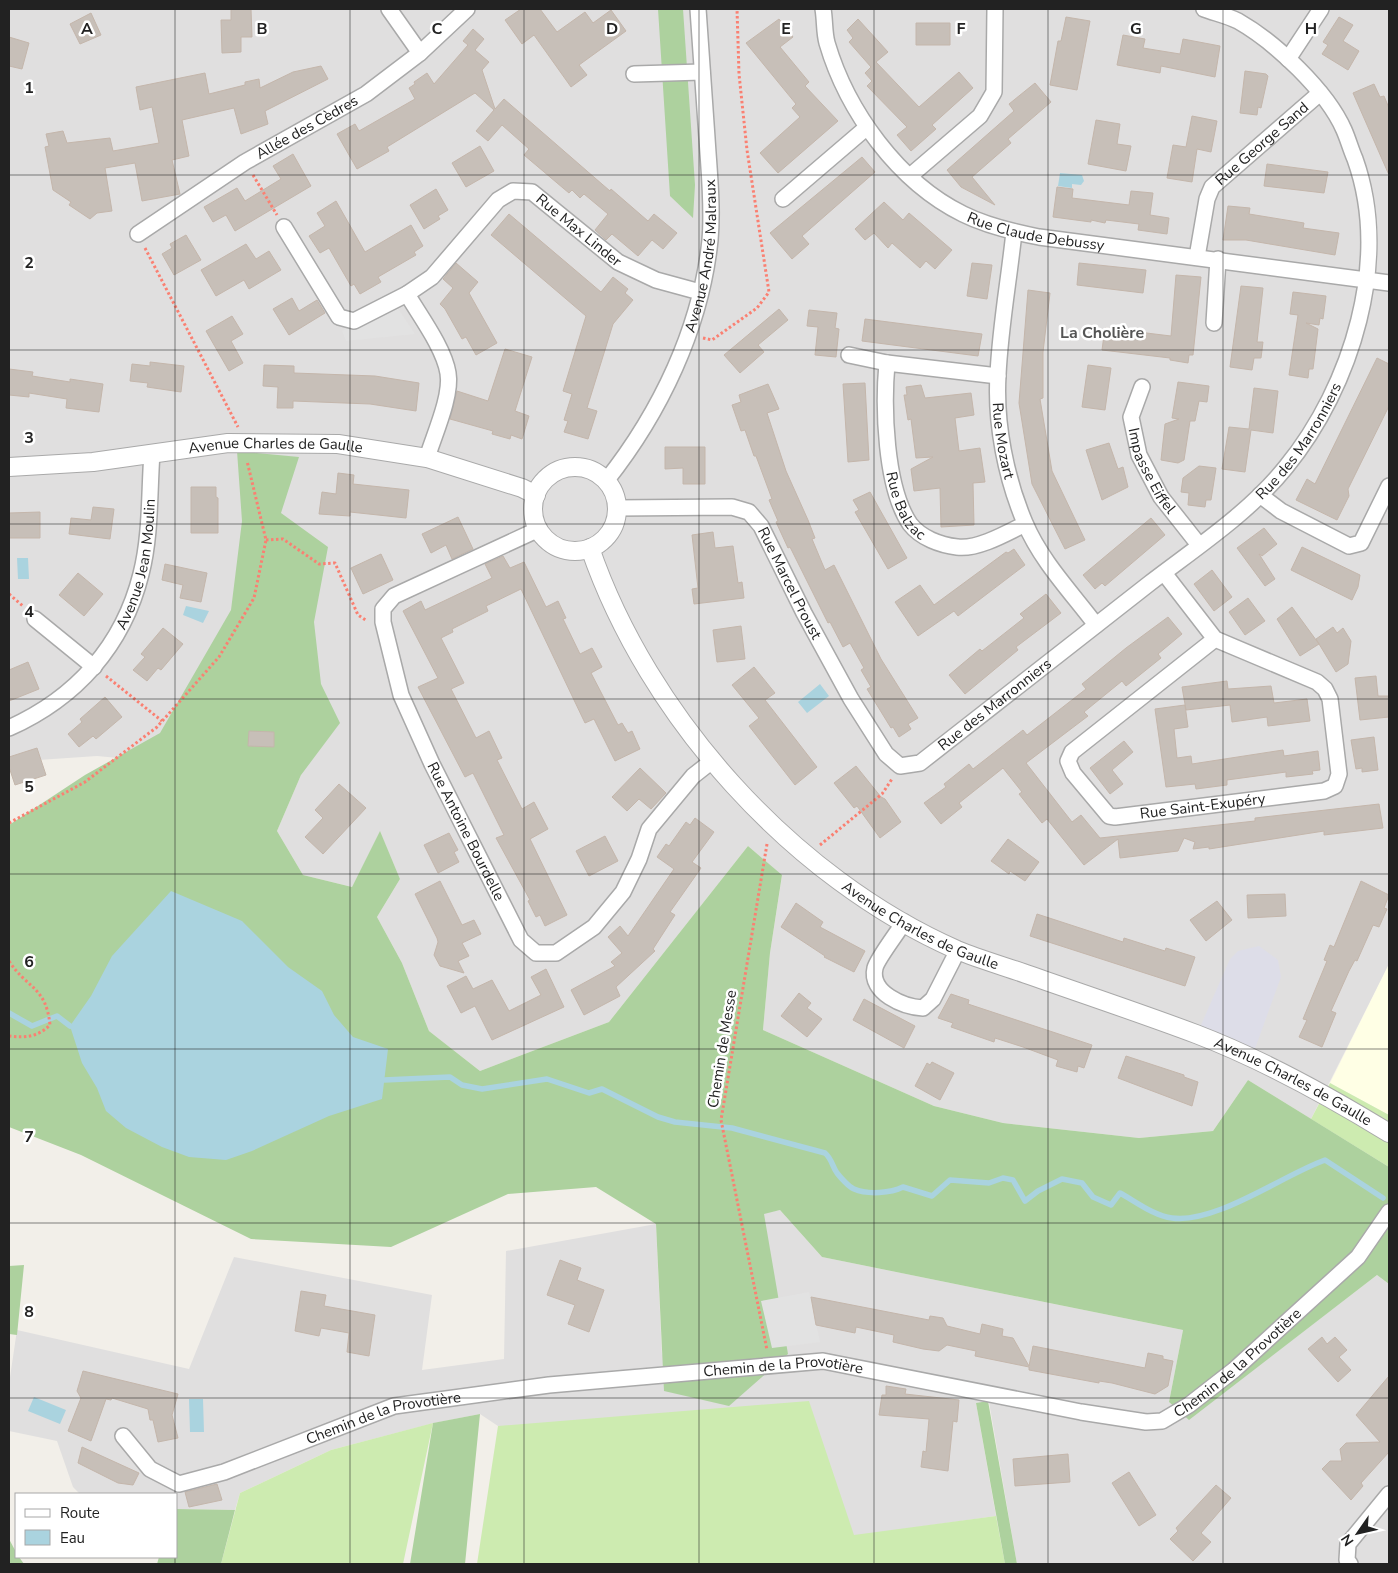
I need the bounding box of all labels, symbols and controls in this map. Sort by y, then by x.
text: A [81,18,93,40]
text: B [256,18,268,40]
text: C [432,18,443,40]
text: D [606,18,618,40]
text: E [781,18,791,40]
text: F [957,18,966,40]
text: G [1130,18,1142,40]
text: H [1305,18,1317,40]
text: 1 [24,77,34,99]
street label: Allée des Cèdres [252,91,362,164]
street label: Rue George Sand [1211,97,1313,190]
street label: Avenue André Malraux [680,179,721,335]
street label: Rue Max Linder [532,189,626,271]
street label: Rue Claude Debussy [964,207,1106,256]
text: 2 [24,252,34,274]
district label: La Cholière [1060,322,1144,344]
street label: Rue des Marronniers [1251,379,1346,504]
street label: Rue Mozart [988,402,1020,482]
street label: Impasse Eiffel [1124,426,1181,518]
text: 3 [24,427,34,449]
street label: Avenue Charles de Gaulle [187,433,364,458]
street label: Rue Balzac [881,470,930,544]
street label: Avenue Jean Moulin [111,498,160,633]
street label: Rue Marcel Proust [753,524,827,643]
text: 4 [24,601,34,623]
street label: Rue des Marronniers [934,654,1055,755]
street label: Rue Antoine Bourdelle [423,759,509,904]
text: 5 [24,776,34,798]
street label: Rue Saint-Exupéry [1139,788,1267,824]
street label: Avenue Charles de Gaulle [838,876,1001,974]
text: 6 [24,951,34,973]
street label: Chemin de Messe [703,989,741,1109]
street label: Avenue Charles de Gaulle [1211,1032,1376,1130]
text: 7 [24,1126,34,1148]
text: 8 [24,1301,34,1323]
street label: Chemin de la Provotière [1170,1304,1306,1422]
street label: Chemin de la Provotière [702,1351,865,1381]
street label: Chemin de la Provotière [303,1387,462,1449]
legend [15,1493,178,1558]
text: Route [60,1503,100,1523]
north arrow [1333,1508,1383,1558]
text: Eau [60,1528,85,1548]
text: N [1337,1530,1358,1550]

